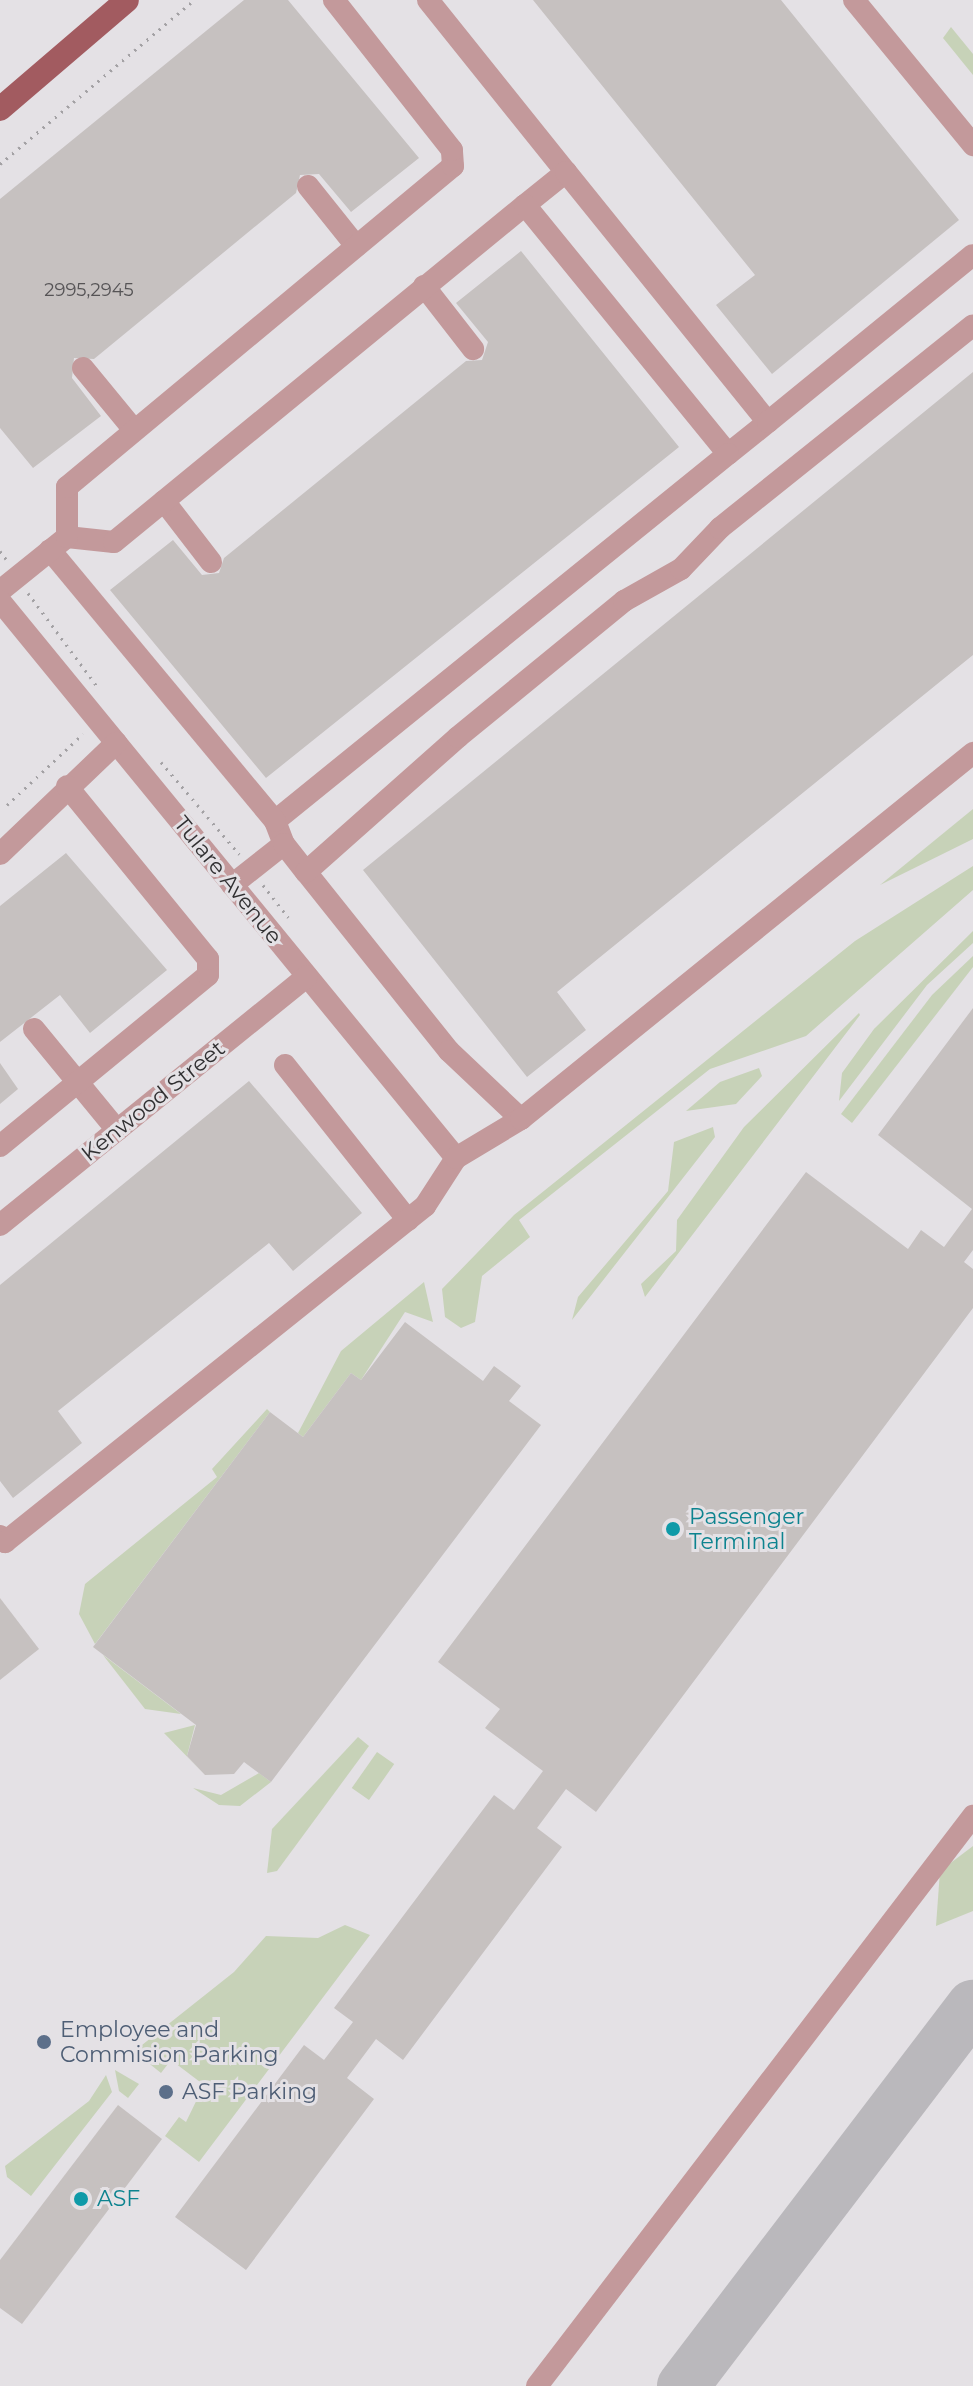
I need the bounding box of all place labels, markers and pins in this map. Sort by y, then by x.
place label: Passenger Terminal [689,1503,804,1554]
marker: Passenger Terminal [664,1520,682,1538]
place label: Employee and Commision Parking [60,2016,279,2068]
marker: Employee and Commision Parking [35,2033,53,2051]
place label: ASF Parking [182,2079,317,2105]
marker: ASF Parking [157,2083,175,2101]
place label: ASF [97,2186,140,2212]
marker: ASF [72,2190,90,2208]

